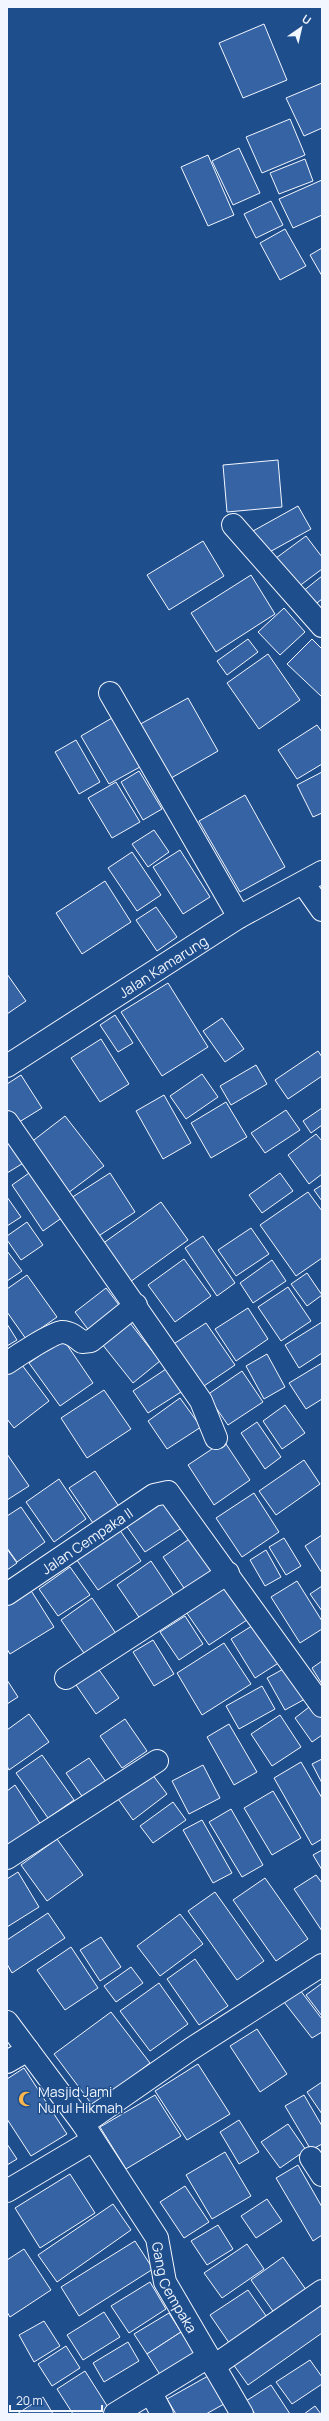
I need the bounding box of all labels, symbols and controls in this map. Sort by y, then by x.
north arrow [281,8,321,48]
text: U [299,11,314,28]
street label: Jalan Kamarung [115,930,211,1002]
street label: Jalan Cempaka II [37,1503,136,1578]
place label: Masjid Jami Nurul Hikmah [38,2082,123,2117]
mosque icon: Masjid Jami Nurul Hikmah [17,2090,35,2108]
street label: Gang Cempaka [148,2240,202,2336]
scale bar [10,2387,102,2413]
text: 20 m [16,2392,43,2409]

